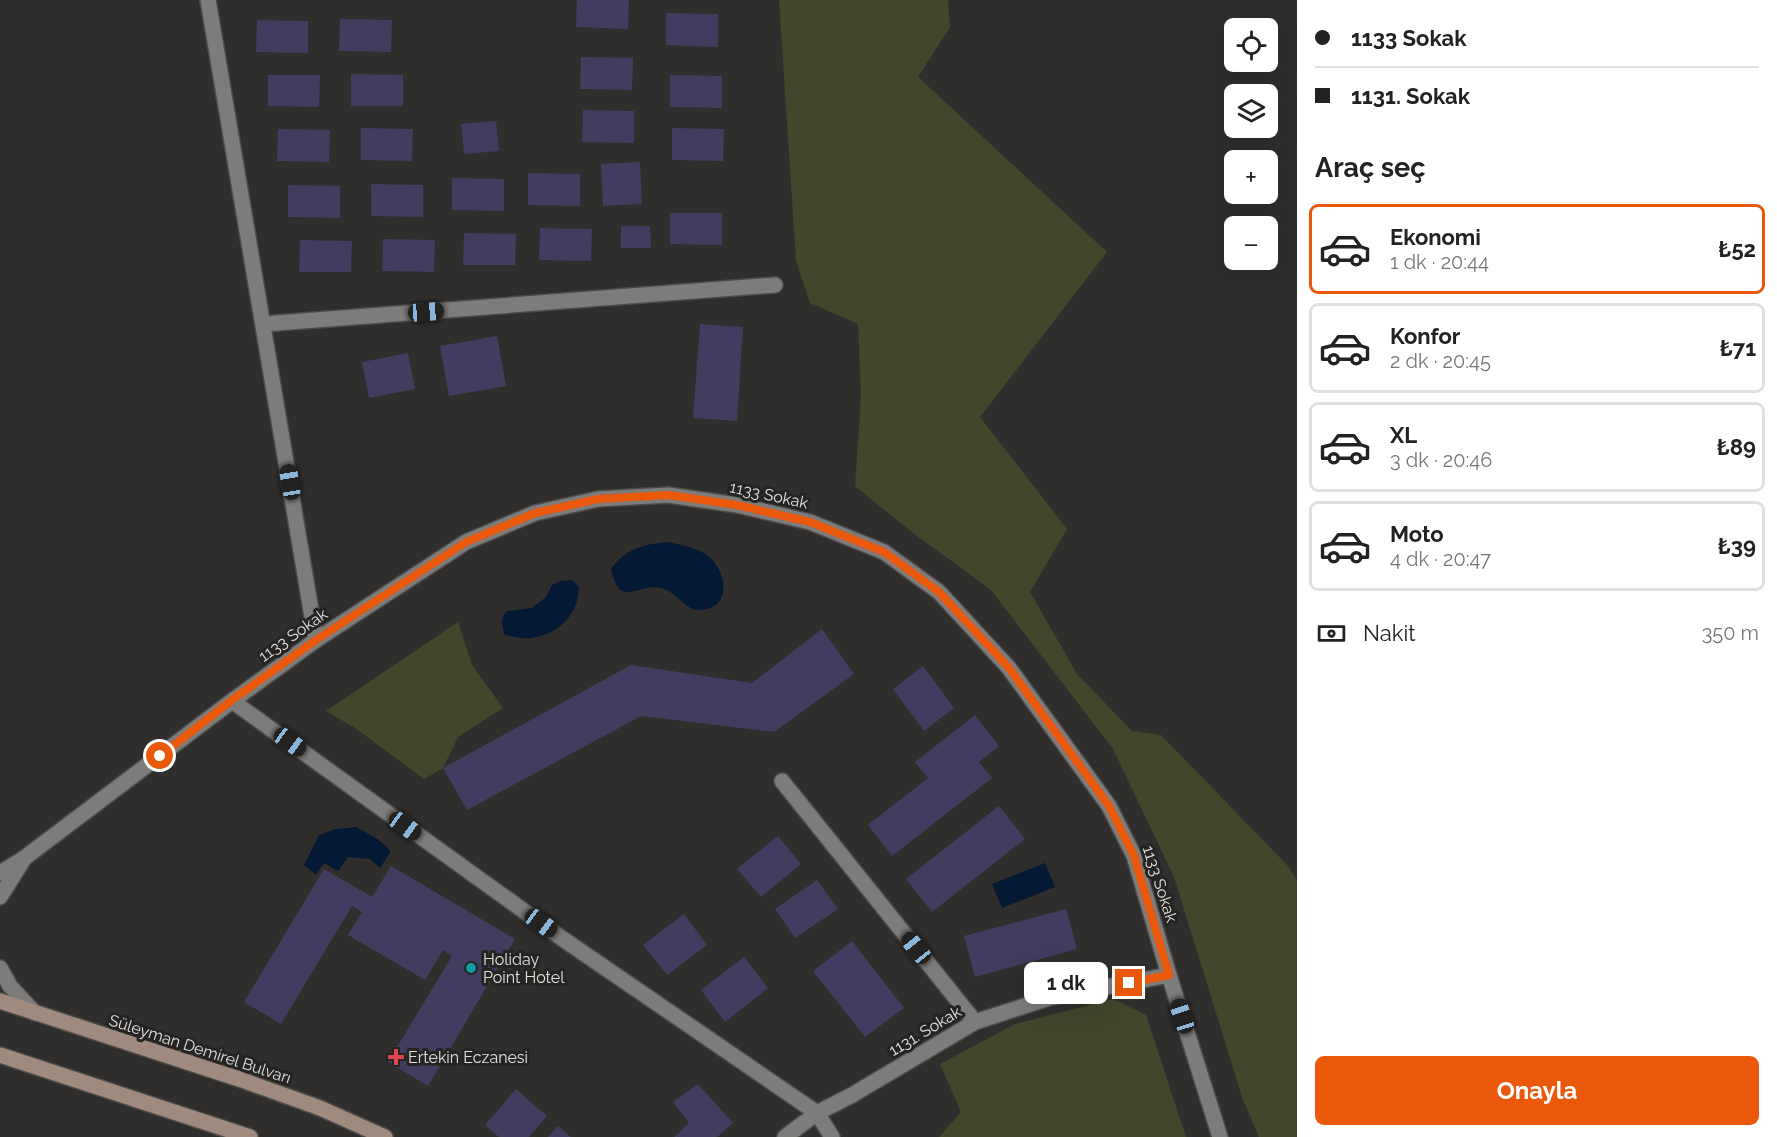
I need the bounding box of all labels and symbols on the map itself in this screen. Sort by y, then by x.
car [407,302,445,322]
car [278,463,302,501]
street label: 1133 Sokak [728,477,810,513]
street label: 1133 Sokak [255,604,332,666]
car [270,724,310,760]
route start [146,742,173,769]
car [385,808,425,844]
street label: 1133 Sokak [1139,843,1182,925]
car [521,905,561,941]
car [898,928,934,968]
place label: Holiday Point Hotel [483,950,565,987]
marker: Holiday Point Hotel [464,961,478,975]
callout: 1 dk [1024,962,1108,1004]
route end [1115,969,1142,996]
car [1168,996,1196,1036]
street label: 1131. Sokak [885,1002,965,1060]
street label: Süleyman Demirel Bulvarı [107,1011,293,1087]
place label: Ertekin Eczanesi [408,1048,528,1067]
marker: Ertekin Eczanesi [389,1050,403,1064]

